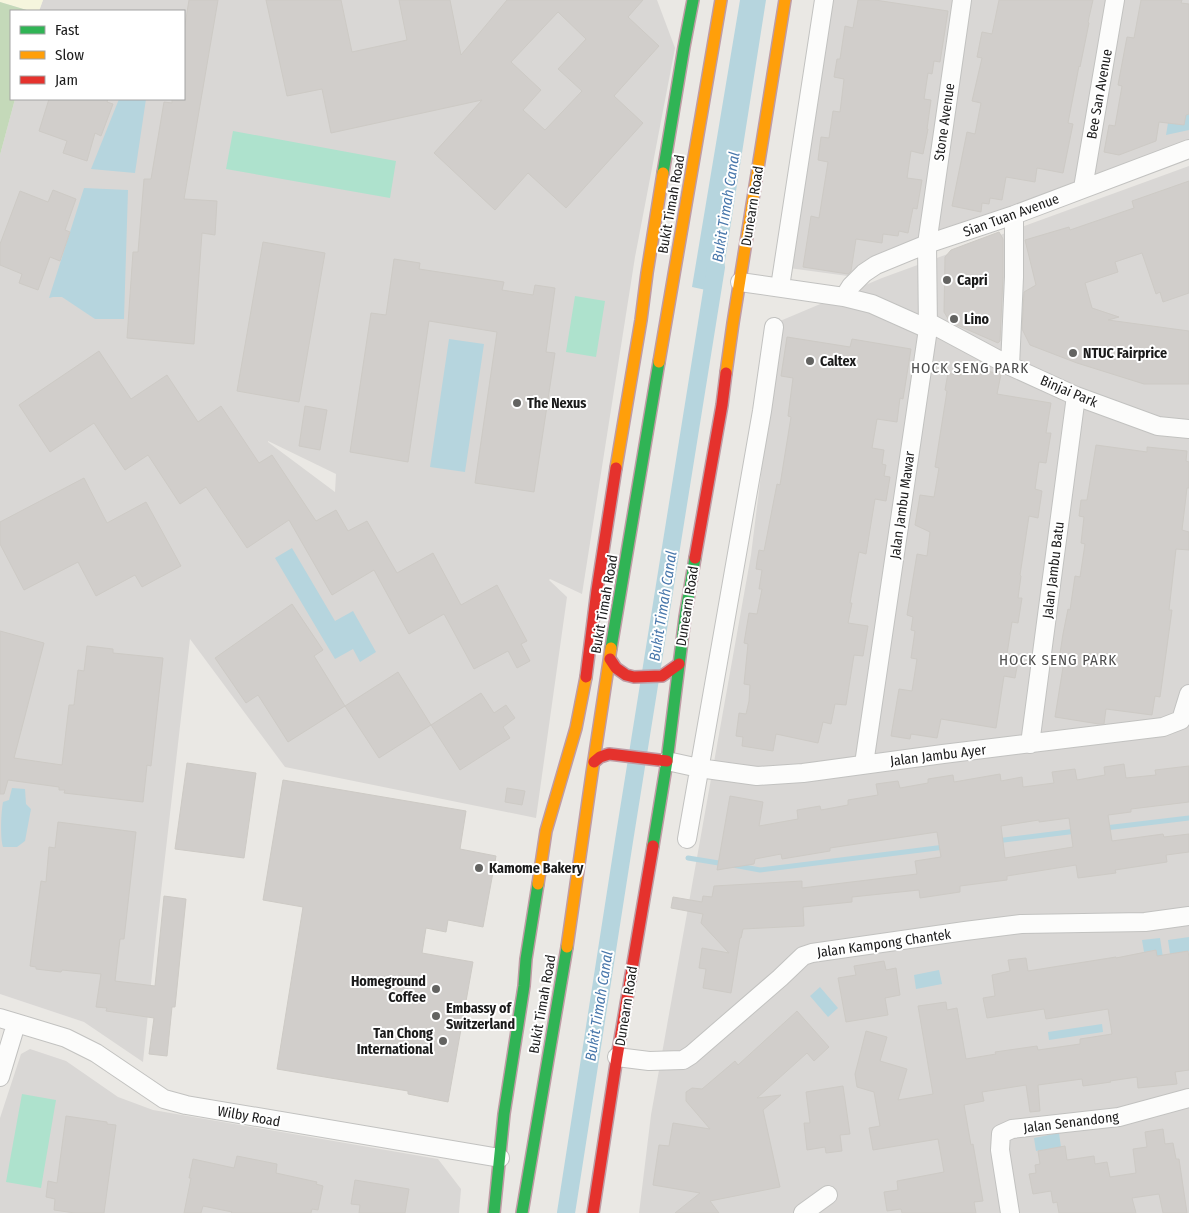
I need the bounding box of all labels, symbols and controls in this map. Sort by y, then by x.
legend [10,10,185,100]
text: Fast [55,21,79,39]
text: Slow [55,46,84,64]
street label: Bee San Avenue [1083,48,1116,141]
text: Jam [55,71,78,89]
street label: Stone Avenue [931,82,958,162]
water label: Bukit Timah Canal [708,150,744,263]
street label: Bukit Timah Road [654,153,689,255]
street label: Dunearn Road [738,165,767,247]
street label: Sian Tuan Avenue [961,190,1062,241]
place label: Capri [957,272,988,289]
marker: Capri [941,274,953,286]
place label: Lino [964,311,989,328]
marker: Lino [948,313,960,325]
place label: NTUC Fairprice [1083,345,1167,362]
marker: NTUC Fairprice [1067,347,1079,359]
place label: Caltex [820,353,856,370]
marker: Caltex [804,355,816,367]
district label: HOCK SENG PARK [911,359,1029,377]
street label: Binjai Park [1038,372,1100,411]
place label: The Nexus [527,395,586,412]
marker: The Nexus [511,397,523,409]
street label: Jalan Jambu Mawar [887,450,918,560]
street label: Jalan Jambu Batu [1039,521,1068,620]
water label: Bukit Timah Canal [645,549,681,662]
street label: Bukit Timah Road [587,553,622,655]
street label: Dunearn Road [673,565,702,647]
district label: HOCK SENG PARK [999,651,1117,669]
street label: Jalan Jambu Ayer [889,741,987,770]
place label: Kamome Bakery [489,860,584,877]
marker: Kamome Bakery [473,862,485,874]
street label: Jalan Kampong Chantek [816,926,953,961]
water label: Bukit Timah Canal [581,949,617,1062]
street label: Bukit Timah Road [525,953,560,1055]
street label: Dunearn Road [612,965,641,1047]
place label: Homeground Coffee [351,973,426,1006]
marker: Homeground Coffee [430,983,442,995]
place label: Embassy of Switzerland [446,1000,515,1033]
marker: Embassy of Switzerland [430,1010,442,1022]
place label: Tan Chong International [357,1025,433,1058]
marker: Tan Chong International [437,1035,449,1047]
street label: Wilby Road [216,1103,282,1130]
street label: Jalan Senandong [1022,1108,1120,1137]

